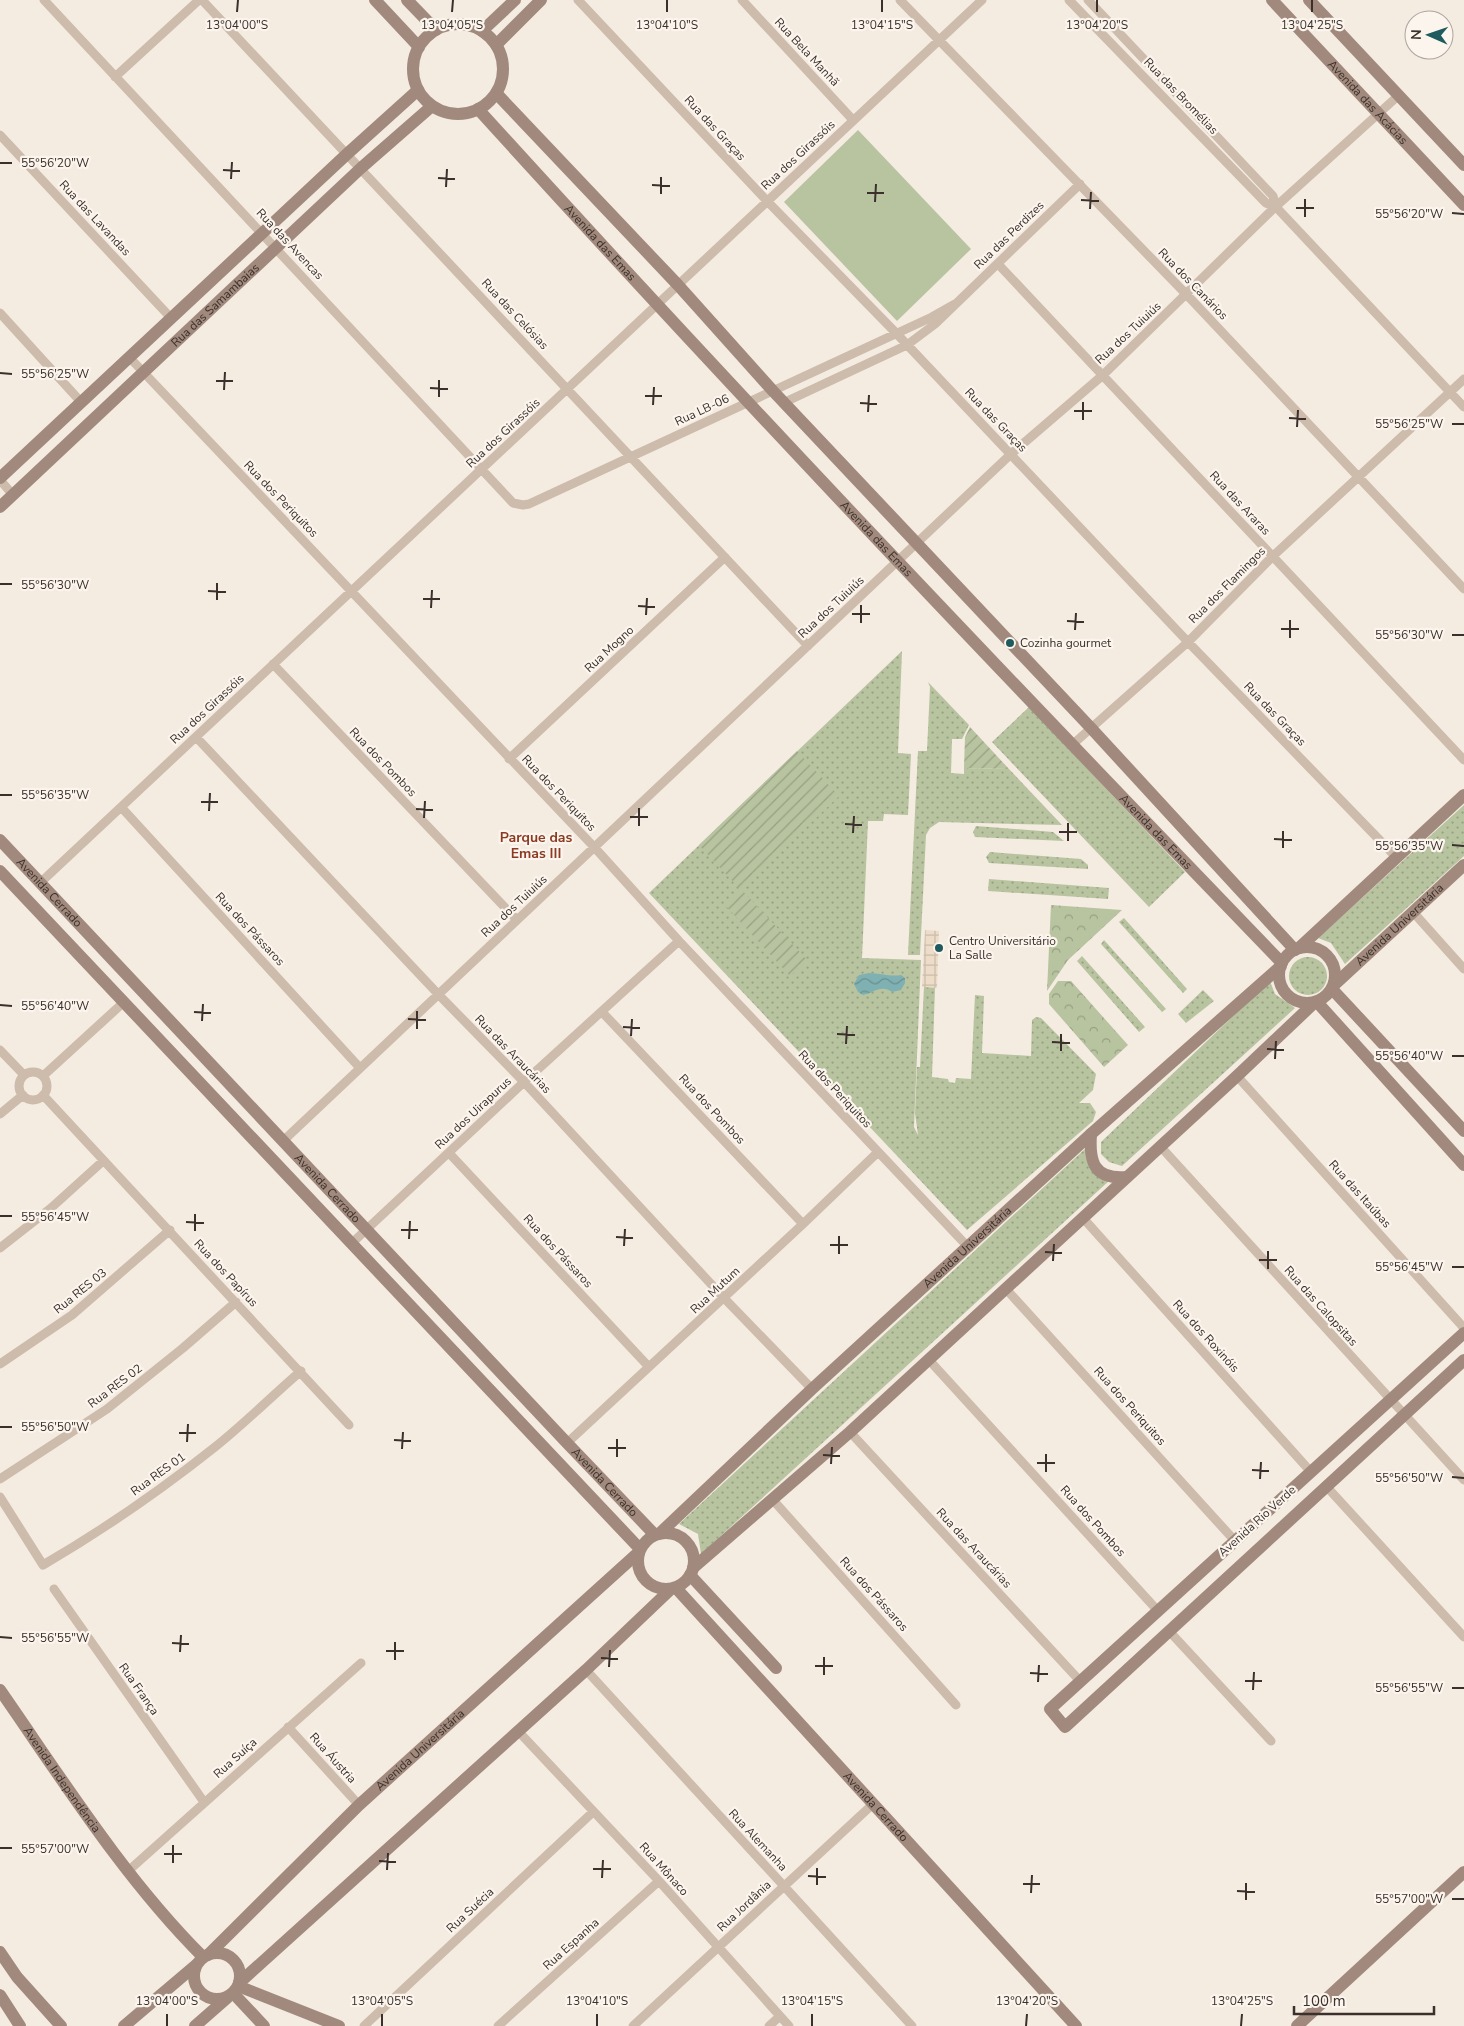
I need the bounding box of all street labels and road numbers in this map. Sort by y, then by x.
street label: Rua Bela Manhã [771,14,843,90]
street label: Rua das Bromélias [1140,54,1222,138]
street label: Avenida das Acácias [1324,56,1411,148]
street label: Rua das Graças [681,92,749,164]
street label: Rua dos Girassóis [758,116,839,193]
street label: Rua das Lavandas [56,177,134,259]
street label: Rua das Perdizes [970,197,1048,273]
street label: Avenida das Emas [561,201,640,285]
street label: Rua das Avencas [253,205,327,283]
street label: Rua dos Canários [1155,245,1231,323]
street label: Rua das Samambaias [167,260,263,350]
street label: Rua das Celósias [478,275,552,353]
street label: Rua dos Tuiuiús [1092,298,1165,368]
street label: Rua das Graças [961,384,1031,456]
street label: Rua LB-06 [672,390,732,430]
street label: Rua dos Girassóis [463,394,544,471]
street label: Rua dos Periquitos [240,457,322,541]
street label: Rua das Araras [1206,468,1274,539]
street label: Avenida das Emas [837,497,916,580]
street label: Rua dos Flamingos [1185,543,1269,627]
street label: Rua dos Tuiuiús [795,572,868,642]
street label: Rua Mogno [581,622,637,676]
street label: Rua dos Girassóis [167,670,248,747]
street label: Rua das Graças [1240,678,1310,750]
street label: Rua dos Pombos [346,724,420,800]
street label: Rua dos Periquitos [518,751,600,835]
street label: Avenida das Emas [1116,791,1196,873]
street label: Avenida Cerrado [13,854,86,931]
street label: Rua dos Tuiuiús [478,871,551,941]
street label: Avenida Universitária [1352,880,1447,969]
street label: Rua dos Pássaros [212,889,288,969]
street label: Rua das Araucárias [471,1011,555,1097]
street label: Rua dos Periquitos [795,1047,875,1131]
street label: Rua dos Pombos [675,1070,749,1148]
street label: Rua dos Uirapurus [431,1073,515,1153]
street label: Avenida Cerrado [291,1150,364,1227]
street label: Rua das Itaúbas [1325,1157,1395,1231]
street label: Avenida Universitária [919,1203,1015,1292]
street label: Rua dos Pássaros [520,1211,596,1291]
street label: Rua dos Papírus [190,1236,262,1310]
street label: Rua das Calopsitas [1281,1262,1361,1350]
street label: Rua Mutum [687,1263,743,1317]
street label: Rua RES 03 [50,1265,110,1317]
street label: Rua dos Roxinóis [1169,1296,1243,1376]
street label: Rua RES 02 [85,1360,145,1412]
street label: Rua dos Periquitos [1090,1363,1170,1449]
street label: Avenida Cerrado [568,1444,642,1520]
street label: Rua RES 01 [127,1449,189,1499]
street label: Rua dos Pombos [1057,1482,1129,1560]
street label: Avenida Rio Verde [1215,1482,1299,1560]
street label: Rua das Araucárias [933,1505,1015,1591]
street label: Rua dos Pássaros [836,1553,912,1635]
street label: Rua França [115,1660,163,1718]
street label: Avenida Universitária [372,1706,468,1794]
street label: Avenida Independência [20,1724,104,1836]
street label: Rua Áustria [306,1729,360,1787]
street label: Rua Suíça [210,1734,260,1782]
street label: Avenida Cerrado [839,1768,912,1845]
street label: Rua Alemanha [725,1805,791,1875]
street label: Rua Mônaco [636,1839,692,1899]
street label: Rua Jordânia [714,1877,774,1935]
street label: Rua Suécia [443,1884,497,1936]
street label: Rua Espanha [540,1915,602,1973]

